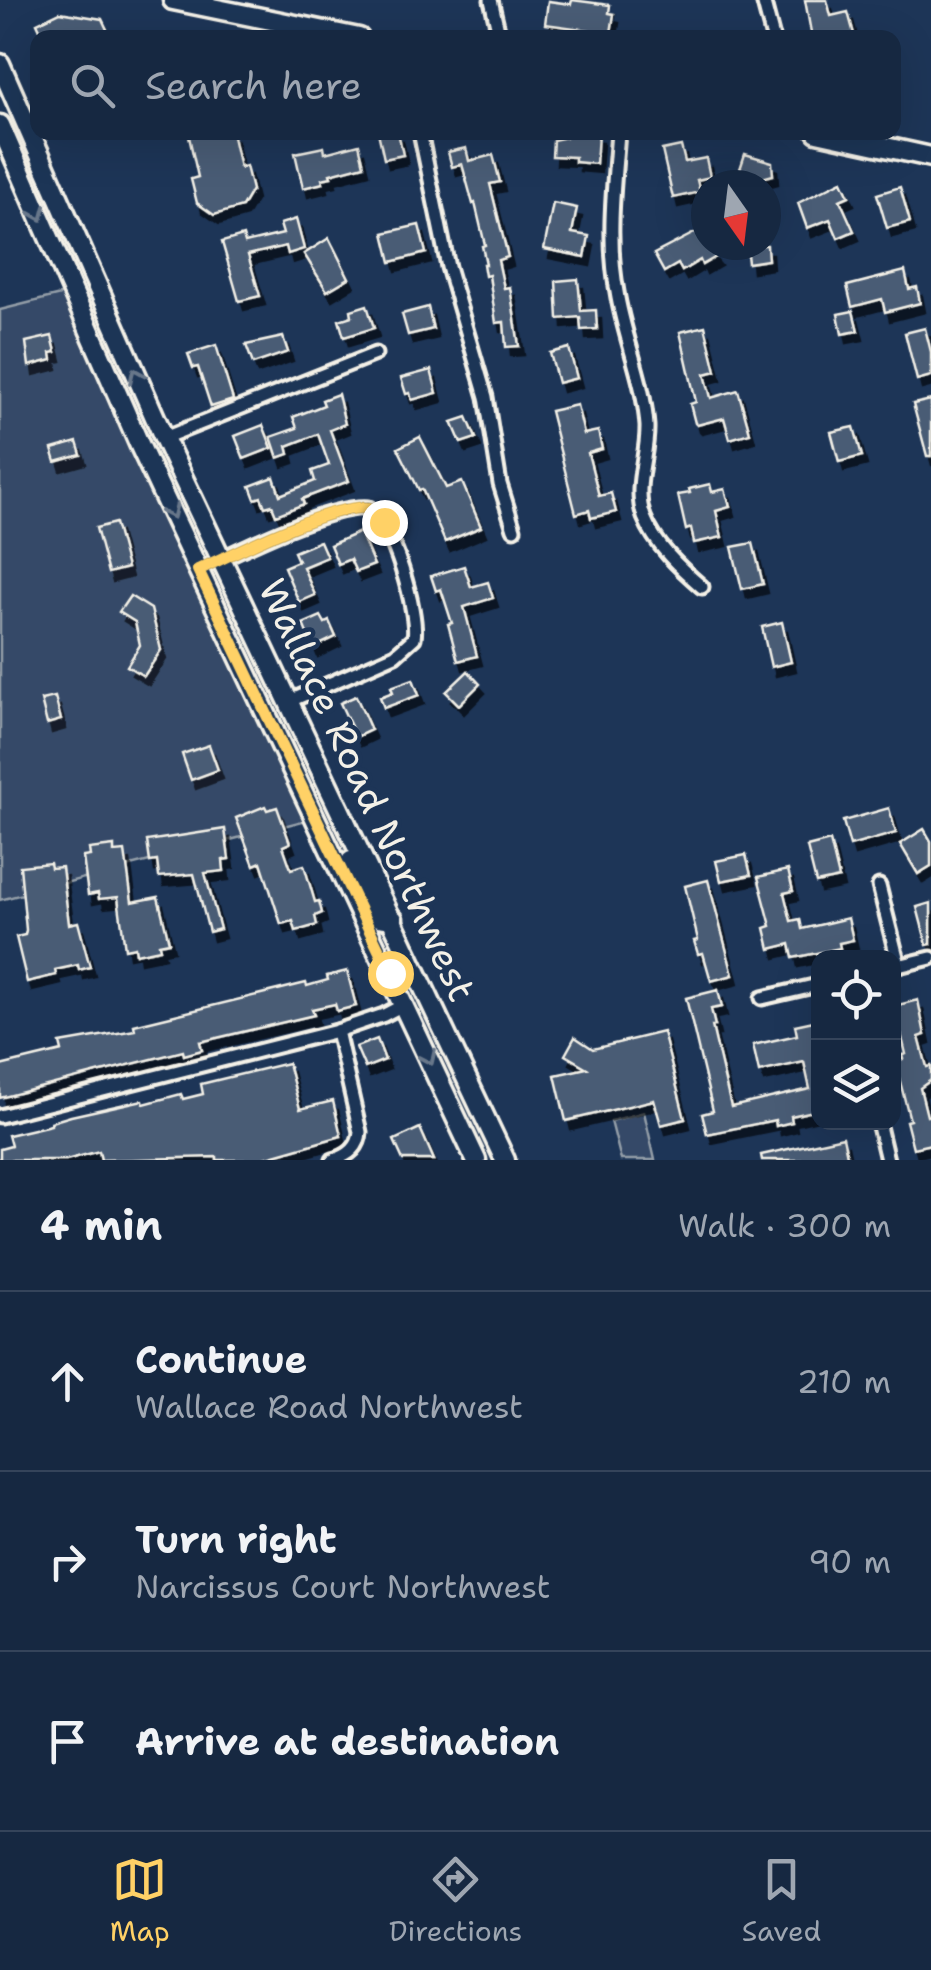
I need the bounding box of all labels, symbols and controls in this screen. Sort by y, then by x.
search box [30,30,901,140]
icon: search [65,58,120,113]
text: Search here [145,60,362,111]
north arrow [691,170,781,260]
one-way arrow [27,204,47,222]
one-way arrow [128,367,148,385]
route end [362,500,408,546]
one-way arrow [158,501,178,519]
street label: Wallace Road Northwest [247,570,488,1009]
map controls [811,950,901,1130]
button: locate [811,950,901,1040]
route start [368,951,414,997]
button: layers [811,1040,901,1130]
one-way arrow [417,1048,437,1066]
text: 4 min [40,1197,162,1253]
text: Walk · 300 m [678,1204,891,1247]
text: Continue [135,1334,307,1385]
icon: ahead [40,1354,95,1409]
text: 210 m [797,1360,891,1403]
text: Wallace Road Northwest [135,1385,523,1428]
text: Turn right [135,1514,337,1565]
icon: right [40,1534,95,1589]
text: 90 m [808,1540,891,1583]
text: Narcissus Court Northwest [135,1565,550,1608]
icon: arrive [40,1714,95,1769]
text: Arrive at destination [135,1716,559,1767]
tab: Map [110,1852,170,1950]
tab: Directions [389,1852,522,1950]
tab: Saved [742,1852,821,1950]

